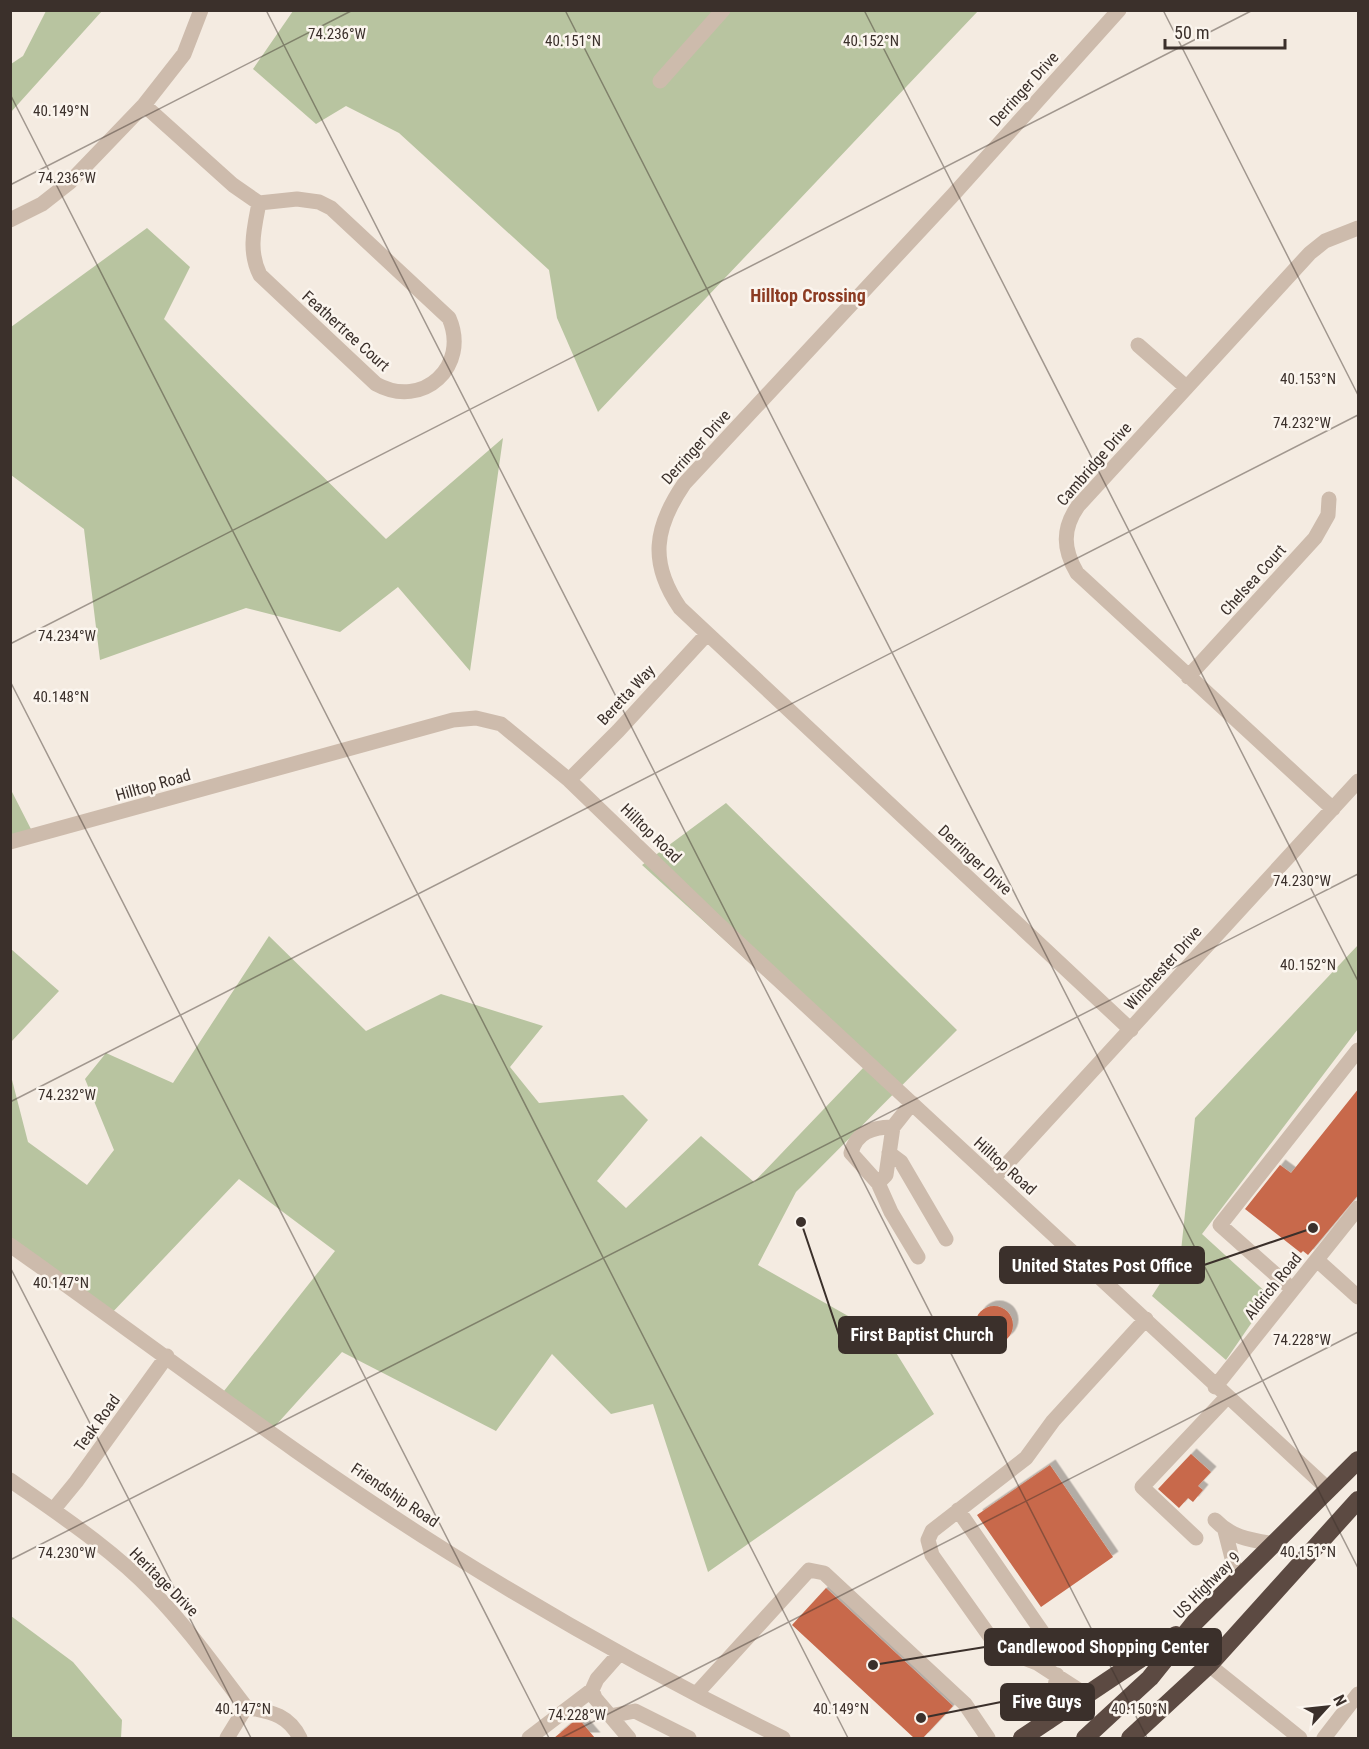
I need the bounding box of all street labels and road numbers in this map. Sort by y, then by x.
street label: Derringer Drive [986,48,1062,130]
street label: Feathertree Court [298,287,394,375]
street label: Derringer Drive [658,406,734,488]
street label: Cambridge Drive [1053,418,1135,510]
street label: Chelsea Court [1216,540,1290,619]
street label: Beretta Way [593,661,659,729]
street label: Hilltop Road [113,765,193,805]
street label: Hilltop Road [617,799,685,867]
street label: Derringer Drive [934,821,1016,899]
street label: Winchester Drive [1120,922,1206,1014]
street label: Hilltop Road [970,1133,1040,1199]
street label: Aldrich Road [1240,1249,1306,1323]
street label: Teak Road [70,1391,124,1455]
street label: Friendship Road [348,1459,442,1531]
street label: Heritage Drive [126,1544,202,1620]
street label: US Highway 9 [1170,1548,1244,1622]

